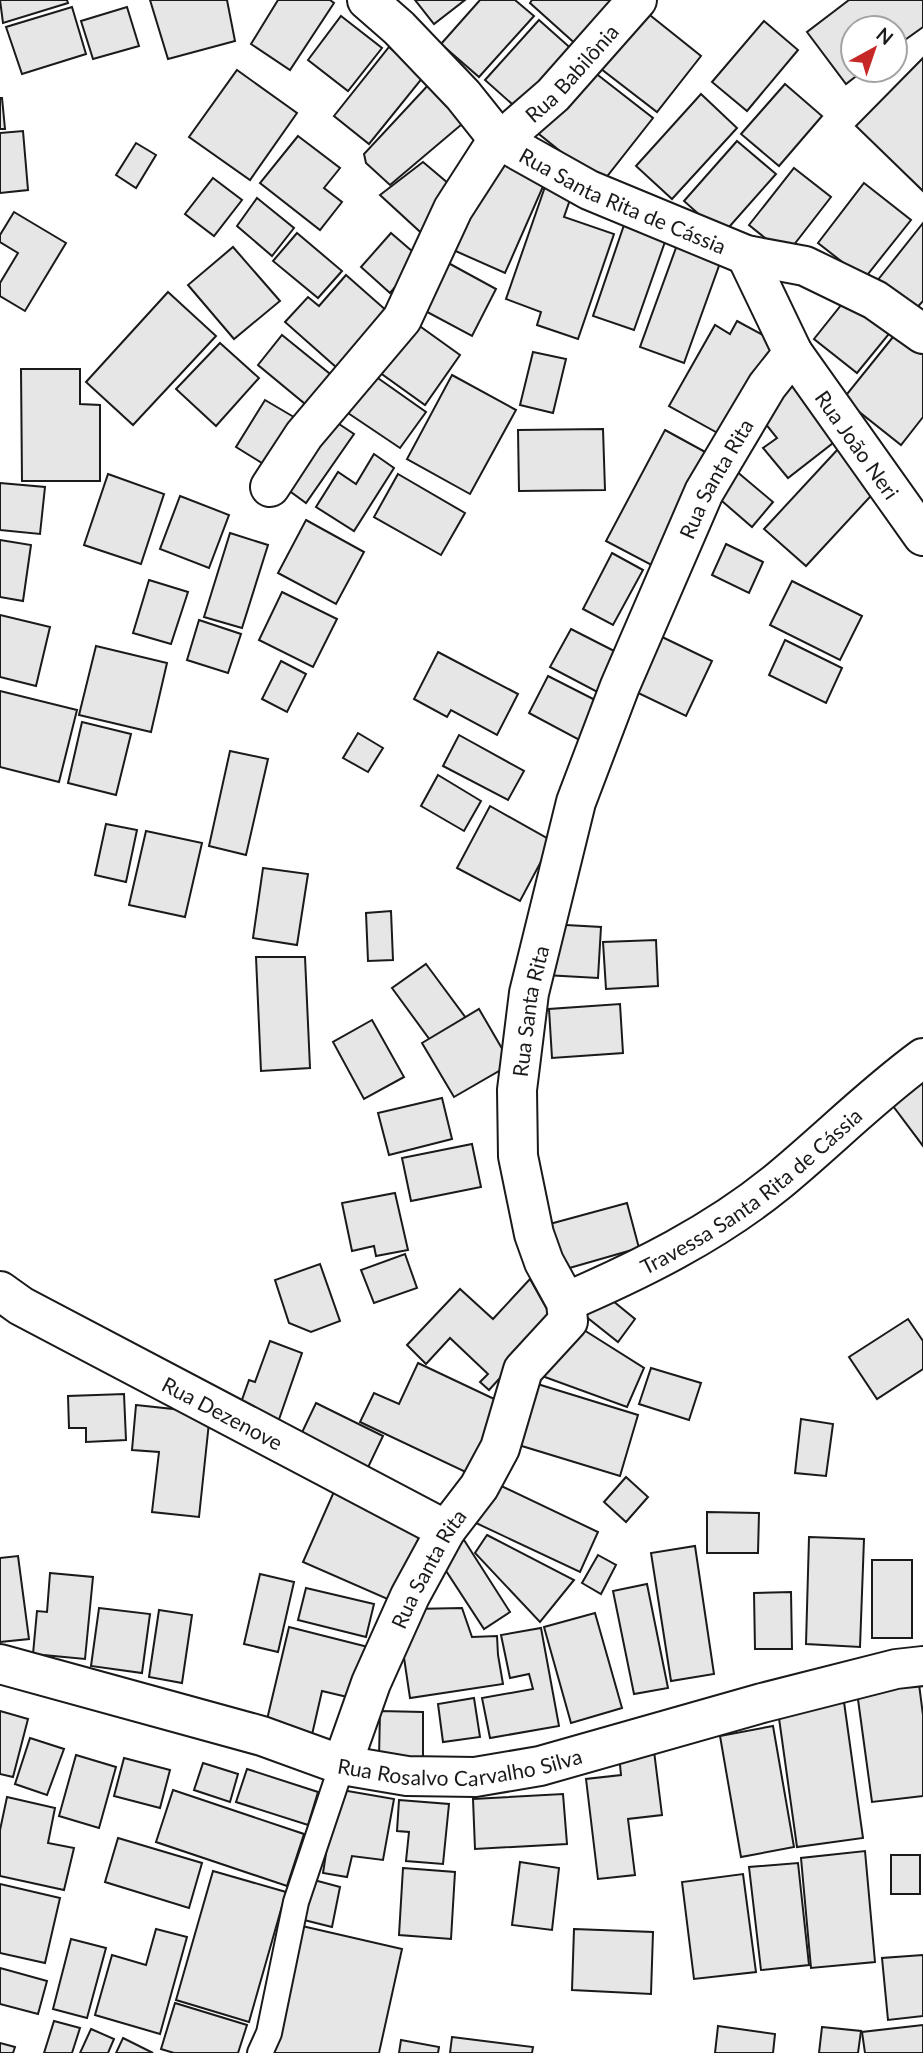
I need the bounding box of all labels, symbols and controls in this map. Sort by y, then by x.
north arrow [839,14,909,84]
street label: Rua Babilônia [519,18,623,127]
text: N [872,22,898,49]
street label: Rua Santa Rita de Cássia [516,141,730,258]
street label: Rua João Neri [811,385,905,503]
street label: Rua Santa Rita [673,414,757,542]
street label: Rua Santa Rita [506,943,553,1078]
street label: Travessa Santa Rita de Cássia [636,1102,866,1278]
street label: Rua Dezenove [158,1370,287,1454]
street label: Rua Santa Rita [385,1503,471,1632]
street label: Rua Rosalvo Carvalho Silva [336,1742,584,1790]

